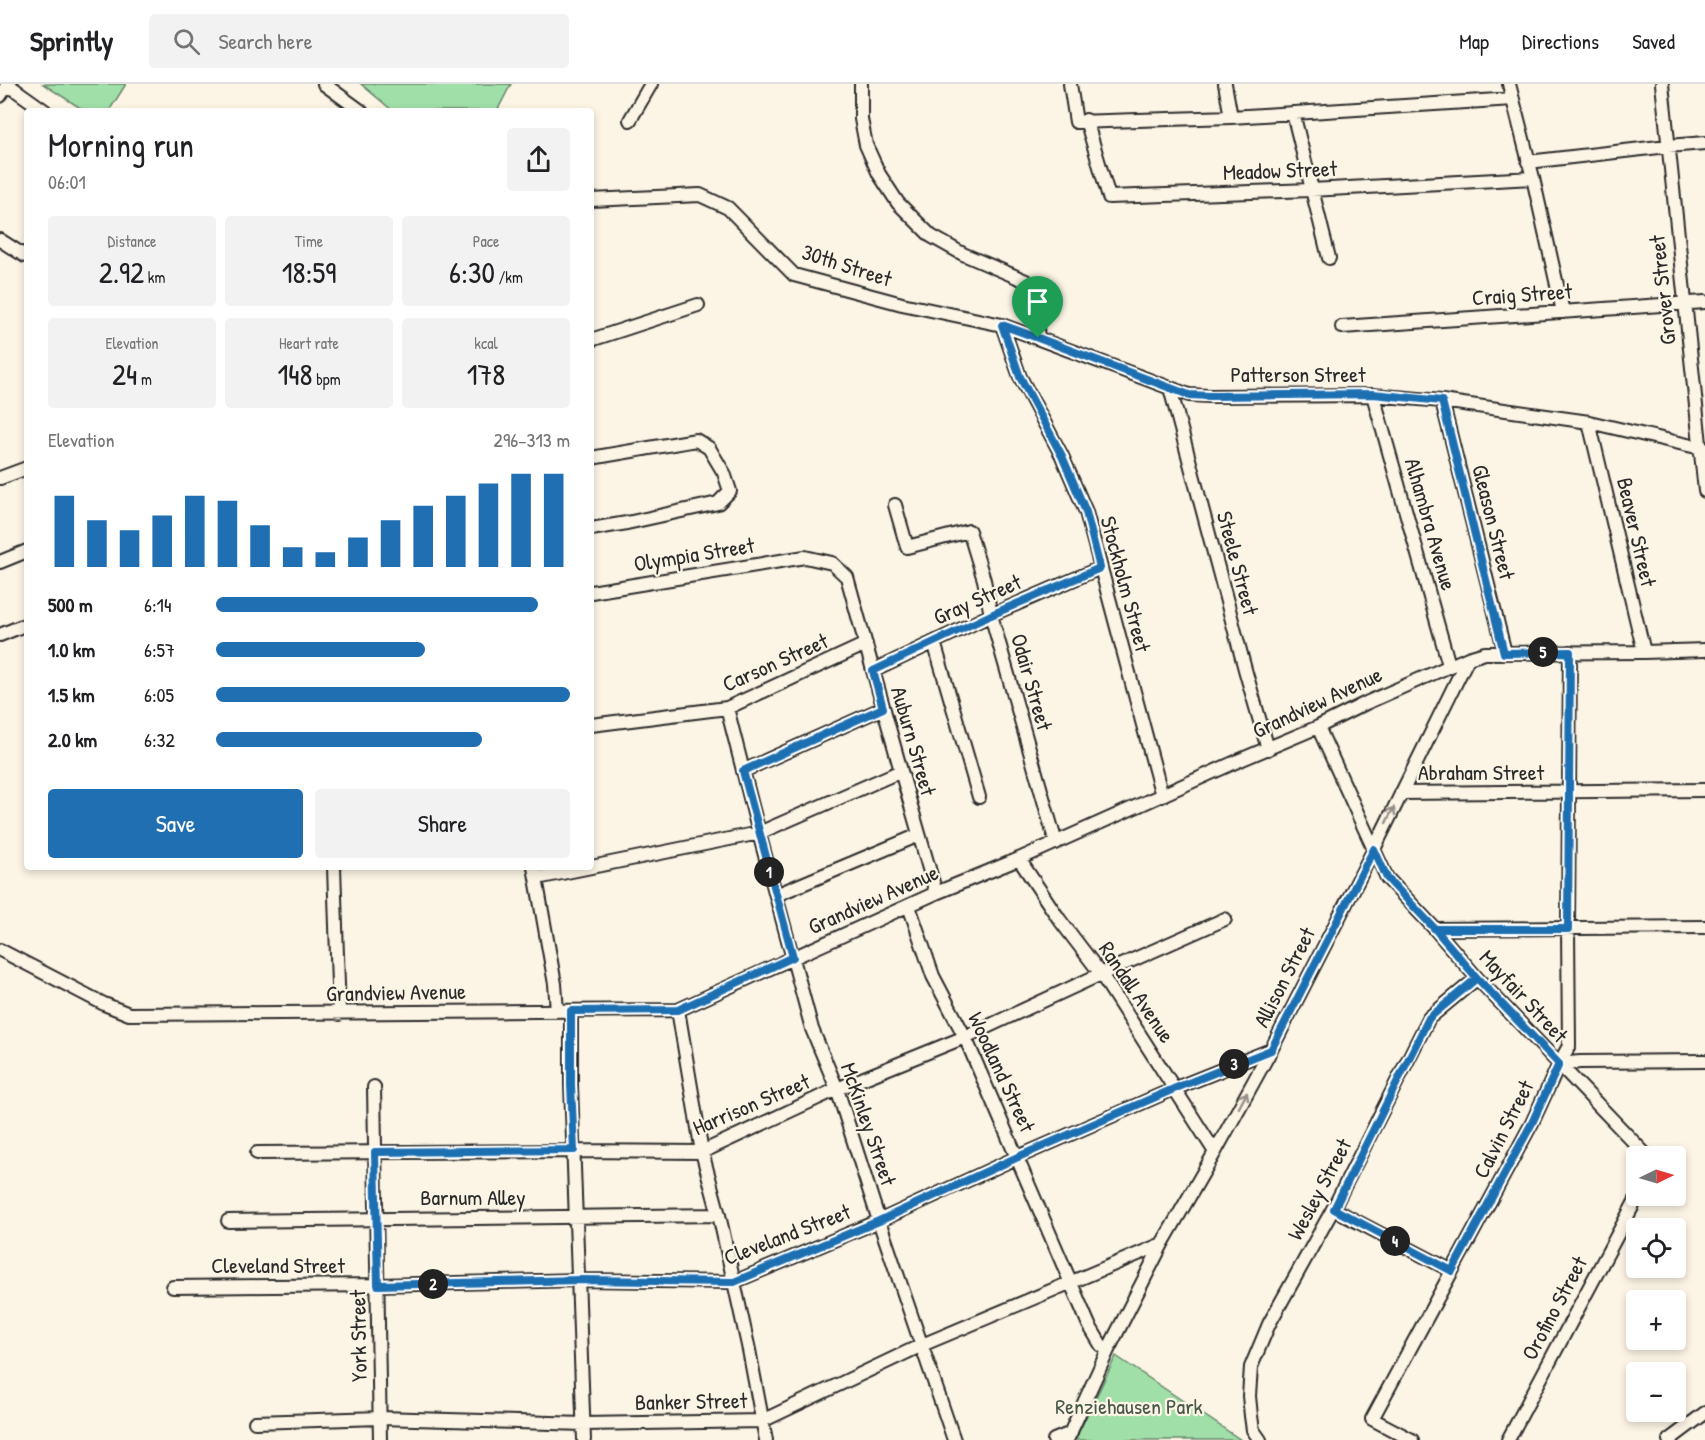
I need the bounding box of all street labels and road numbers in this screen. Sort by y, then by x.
street label: Meadow Street [1222,153,1338,187]
street label: Grover Street [1641,233,1683,346]
street label: 30th Street [798,236,896,294]
street label: Craig Street [1471,276,1573,312]
street label: Patterson Street [1230,359,1366,389]
street label: Alhambra Avenue [1398,454,1464,594]
street label: Gleason Street [1465,461,1523,583]
street label: Beaver Street [1610,475,1664,590]
street label: Steele Street [1210,508,1266,619]
street label: Stockholm Street [1093,513,1159,656]
street label: Olympia Street [632,530,757,578]
street label: Gray Street [928,566,1026,632]
street label: Carson Street [717,625,833,699]
street label: Odair Street [1004,630,1060,734]
street label: Grandview Avenue [1247,659,1387,745]
street label: Auburn Street [884,683,944,799]
street label: Abraham Street [1418,757,1544,787]
street label: Grandview Avenue [803,857,943,941]
street label: Allison Street [1246,921,1322,1032]
street label: Randall Avenue [1092,935,1182,1049]
street label: Mayfair Street [1473,943,1575,1049]
street label: Grandview Avenue [326,976,466,1008]
street label: Woodland Street [961,1007,1043,1137]
street label: McKinley Street [834,1059,904,1190]
street label: Harrison Street [688,1066,814,1142]
street label: Calvin Street [1465,1074,1541,1183]
street label: Wesley Street [1280,1133,1358,1245]
street label: Barnum Alley [420,1182,526,1212]
street label: Cleveland Street [719,1196,855,1272]
street label: Cleveland Street [211,1250,345,1280]
street label: Orofino Street [1514,1250,1594,1365]
street label: York Street [342,1289,374,1382]
street label: Banker Street [635,1385,748,1417]

